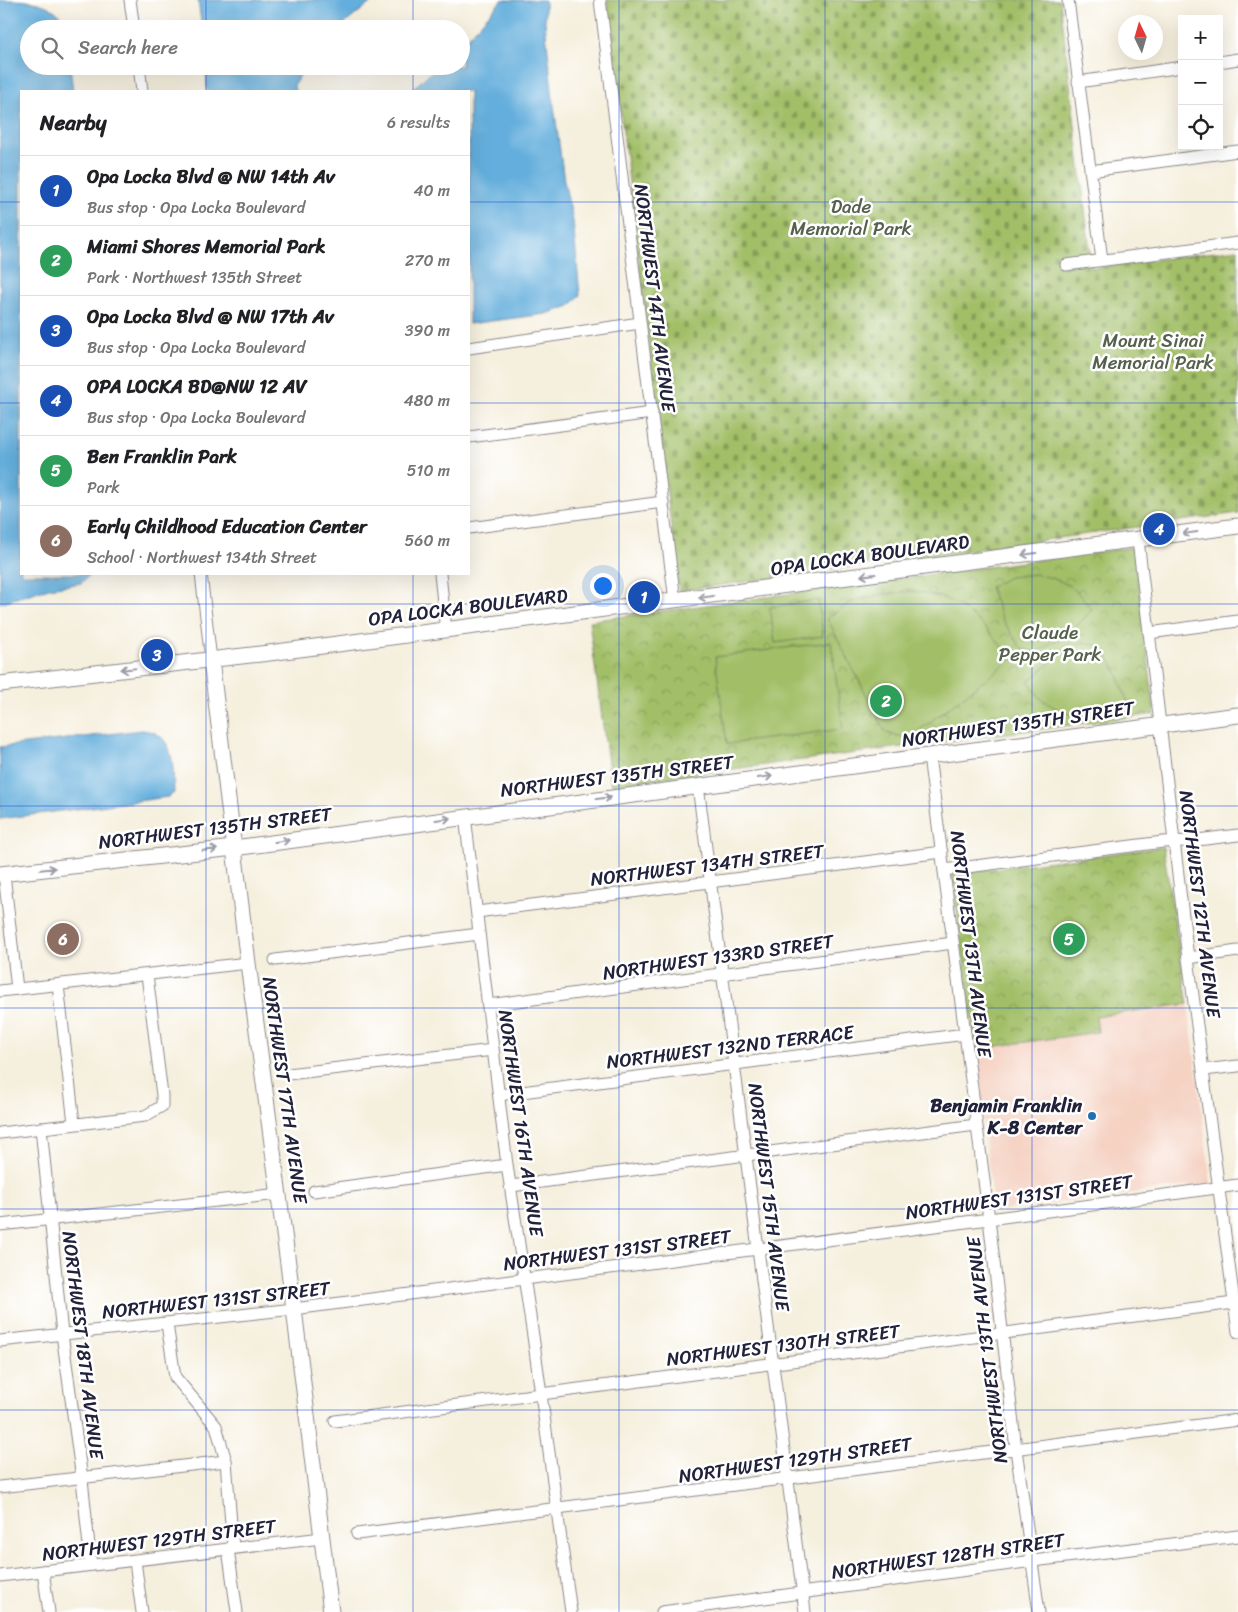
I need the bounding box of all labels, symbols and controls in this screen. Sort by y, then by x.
north arrow [1118,15,1163,60]
map controls [1178,15,1223,150]
button: + [1178,15,1223,60]
search box [20,20,470,75]
text: Search here [78,31,178,64]
icon: search [38,34,66,62]
button: − [1178,60,1223,105]
text: Nearby [40,104,106,142]
button: locate [1178,105,1223,150]
text: 6 results [387,108,450,137]
text: Opa Locka Blvd @ NW 14th Av [87,160,335,193]
text: 1 [53,176,59,205]
text: 40 m [413,176,450,205]
street label: NORTHWEST 14TH AVENUE [625,182,686,415]
park label: Dade Memorial Park [790,190,912,245]
text: Bus stop · Opa Locka Boulevard [87,193,305,222]
text: Miami Shores Memorial Park [87,230,326,263]
text: 2 [51,246,61,275]
text: 270 m [405,246,450,275]
text: Park · Northwest 135th Street [87,263,302,292]
text: Opa Locka Blvd @ NW 17th Av [87,300,334,333]
text: 3 [52,316,60,345]
text: 390 m [405,316,450,345]
park label: Mount Sinai Memorial Park [1092,324,1214,379]
text: Bus stop · Opa Locka Boulevard [87,333,305,362]
text: OPA LOCKA BD@NW 12 AV [87,370,307,403]
text: 4 [51,386,61,415]
text: 480 m [404,386,450,415]
text: Bus stop · Opa Locka Boulevard [87,403,305,432]
text: Ben Franklin Park [87,440,237,473]
text: 5 [51,456,61,485]
text: 510 m [407,456,450,485]
text: Park [87,473,120,502]
text: Early Childhood Education Center [87,510,367,543]
pin: 4 [1143,510,1175,548]
street label: OPA LOCKA BOULEVARD [768,525,972,585]
text: 6 [51,526,61,555]
text: 560 m [405,526,450,555]
one-way arrow [1182,528,1198,538]
text: School · Northwest 134th Street [87,543,317,572]
one-way arrow [1021,549,1037,559]
one-way arrow [860,571,876,581]
your location [590,573,616,599]
street label: OPA LOCKA BOULEVARD [367,578,570,636]
pin: 1 [628,578,660,616]
one-way arrow [699,592,715,602]
park label: Claude Pepper Park [999,616,1101,671]
pin: 3 [141,636,173,674]
one-way arrow [120,664,136,674]
pin: 2 [870,682,902,720]
street label: NORTHWEST 135TH STREET [900,691,1138,757]
street label: NORTHWEST 135TH STREET [499,745,737,807]
one-way arrow [757,772,773,782]
street label: NORTHWEST 12TH AVENUE [1170,788,1230,1021]
one-way arrow [596,793,612,803]
street label: NORTHWEST 135TH STREET [97,797,335,859]
one-way arrow [435,814,451,824]
street label: NORTHWEST 13TH AVENUE [941,829,1001,1061]
street label: NORTHWEST 134TH STREET [588,834,827,896]
one-way arrow [274,836,290,846]
one-way arrow [202,845,218,855]
one-way arrow [40,864,56,874]
pin: 6 [47,920,79,958]
pin: 5 [1053,920,1085,958]
street label: NORTHWEST 133RD STREET [600,924,837,990]
street label: NORTHWEST 17TH AVENUE [253,974,317,1207]
street label: NORTHWEST 16TH AVENUE [489,1007,553,1240]
street label: NORTHWEST 132ND TERRACE [604,1015,857,1079]
street label: NORTHWEST 15TH AVENUE [739,1081,800,1314]
place label: Benjamin Franklin K-8 Center [930,1089,1083,1144]
marker: Benjamin Franklin K-8 Center [1086,1110,1098,1122]
street label: NORTHWEST 131ST STREET [903,1165,1136,1229]
street label: NORTHWEST 131ST STREET [501,1219,734,1280]
street label: NORTHWEST 18TH AVENUE [53,1229,114,1462]
street label: NORTHWEST 13TH AVENUE [957,1233,1017,1465]
street label: NORTHWEST 131ST STREET [100,1271,333,1328]
street label: NORTHWEST 130TH STREET [664,1314,903,1376]
street label: NORTHWEST 129TH STREET [676,1427,915,1493]
street label: NORTHWEST 129TH STREET [40,1509,279,1571]
street label: NORTHWEST 128TH STREET [829,1523,1068,1589]

